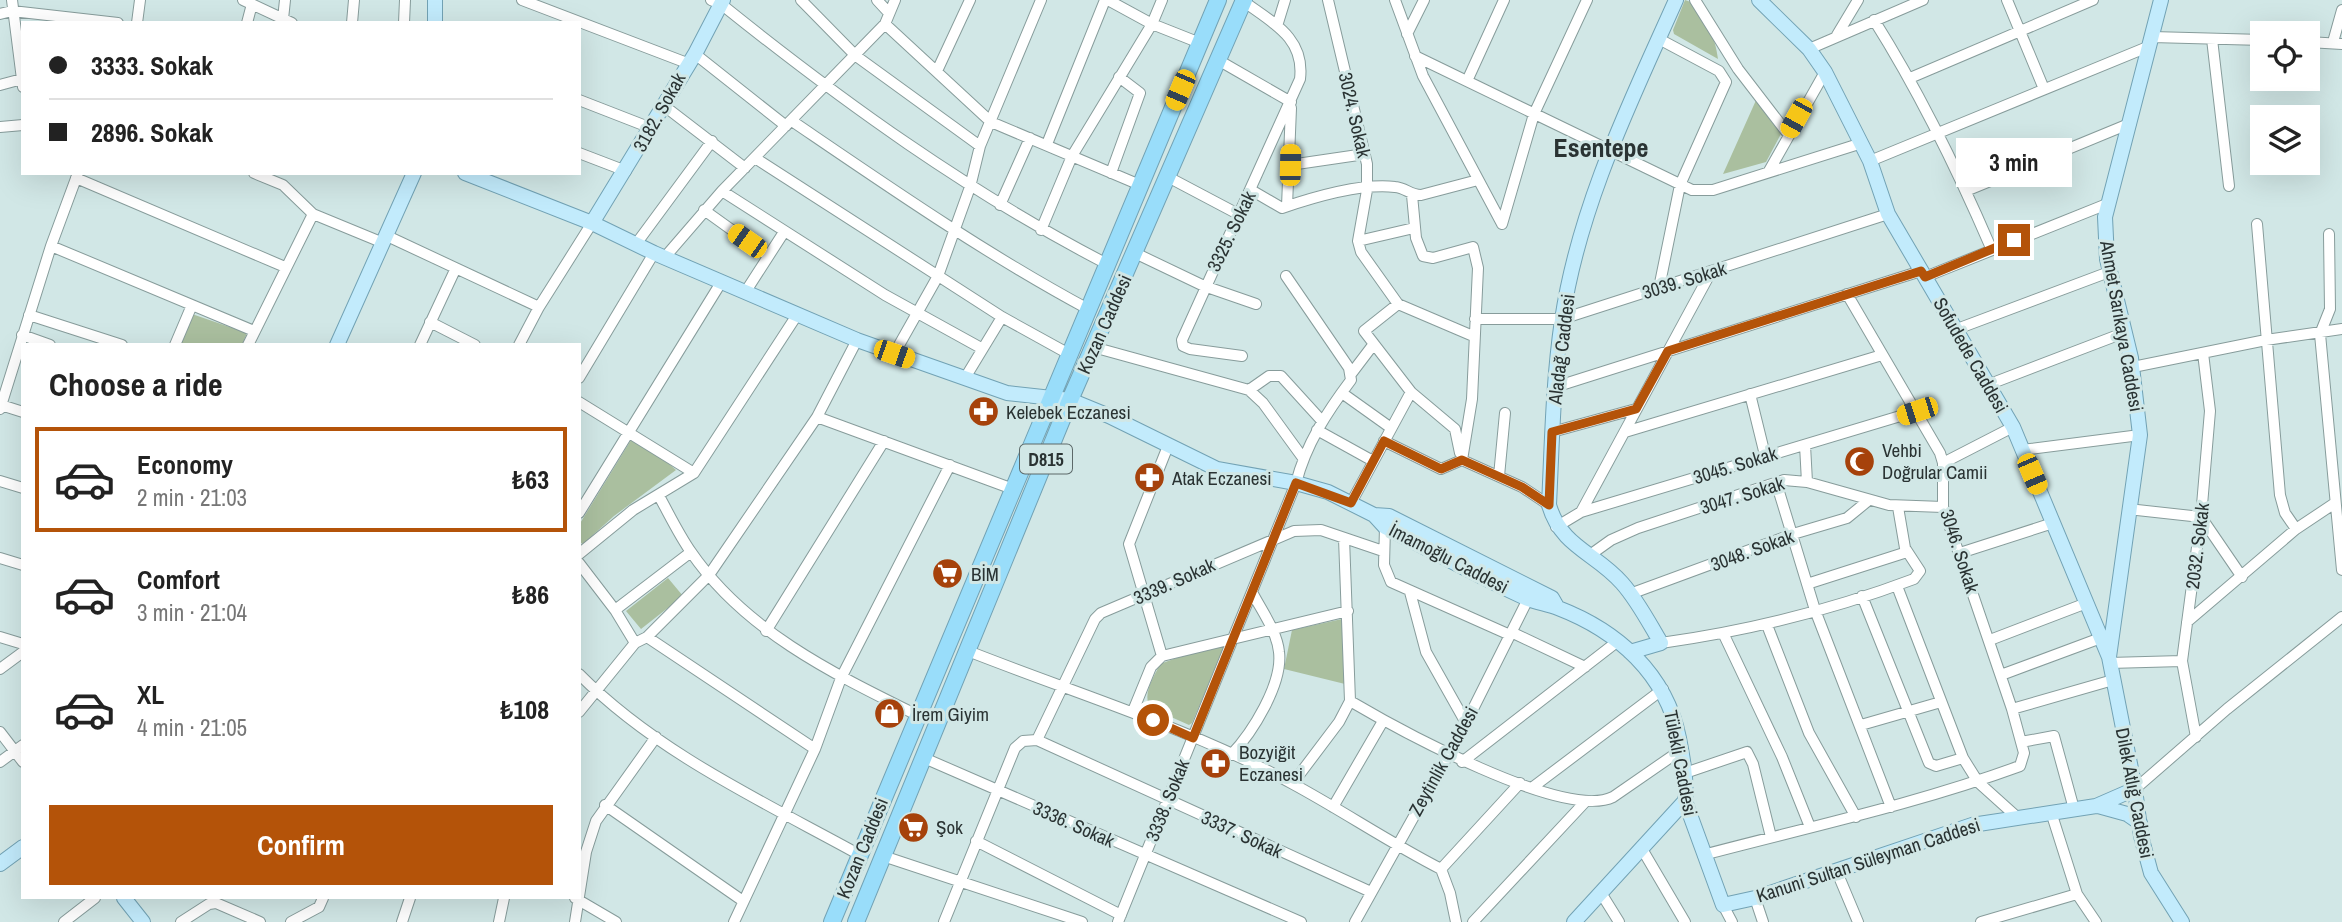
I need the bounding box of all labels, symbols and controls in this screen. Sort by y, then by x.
map controls [2250,21,2320,175]
button: locate [2250,21,2320,91]
text: 3333. Sokak [91,48,213,83]
car [1163,67,1198,113]
street label: 3182. Sokak [627,68,691,156]
street label: 3024. Sokak [1333,70,1377,160]
car [1777,95,1816,141]
button: layers [2250,105,2320,175]
text: 2896. Sokak [91,115,213,150]
district label: Esentepe [1554,130,1648,165]
callout: 3 min [1956,138,2072,188]
car [1280,144,1301,186]
text: 3 min [1989,147,2039,178]
street label: 3325. Sokak [1200,186,1262,276]
car [724,220,771,262]
route end [1998,224,2030,256]
street label: Ahmet Sarıkaya Caddesi [2094,237,2150,414]
street label: 3039. Sokak [1639,255,1729,305]
street label: Kozan Caddesi [1070,270,1138,378]
street label: Aladağ Caddesi [1541,292,1581,407]
street label: Sofudede Caddesi [1927,293,2015,417]
car [871,337,918,371]
text: Choose a ride [49,363,223,406]
pharmacy icon: Kelebek Eczanesi [966,395,1000,429]
car [1894,395,1941,427]
place label: Kelebek Eczanesi [1006,399,1131,425]
place label: Vehbi Doğrular Camii [1882,437,1988,485]
street label: 3045. Sokak [1690,440,1780,490]
road number: D815 [1020,444,1072,474]
mosque icon: Vehbi Doğrular Camii [1842,444,1876,478]
text: Economy [137,447,233,482]
icon: car [53,448,116,511]
car [2015,451,2050,497]
pharmacy icon: Atak Eczanesi [1132,461,1166,495]
text: ₺63 [512,462,549,497]
place label: Atak Eczanesi [1171,465,1272,491]
street label: 3047. Sokak [1697,470,1787,520]
text: 2 min · 21:03 [137,482,247,513]
street label: 2032. Sokak [2179,501,2215,591]
street label: 3046. Sokak [1934,506,1986,596]
street label: İmamoğlu Caddesi [1385,517,1513,599]
street label: 3048. Sokak [1707,523,1797,577]
street label: 3339. Sokak [1129,551,1219,610]
supermarket icon: BİM [931,557,965,591]
place label: BİM [971,561,999,587]
text: Comfort [137,562,220,597]
icon: car [53,563,116,626]
text: ₺86 [512,577,549,612]
text: 3 min · 21:04 [137,597,247,628]
text: XL [137,677,164,712]
icon: car [53,678,116,741]
text: ₺108 [500,692,549,727]
shop icon: İrem Giyim [872,697,906,731]
place label: İrem Giyim [912,701,989,727]
street label: Zeytinlik Caddesi [1402,702,1484,820]
route start [1137,704,1169,736]
street label: Tülekli Caddesi [1658,708,1704,818]
text: 4 min · 21:05 [137,712,247,743]
street label: Dilek Atlığ Caddesi [2110,725,2160,861]
place label: Bozyiğit Eczanesi [1239,739,1303,787]
pharmacy icon: Bozyiğit Eczanesi [1199,746,1233,780]
street label: 3338. Sokak [1139,755,1195,845]
street label: Kozan Caddesi [830,794,894,902]
street label: 3336. Sokak [1029,795,1119,854]
street label: 3337. Sokak [1197,804,1287,864]
button: Confirm [49,805,553,885]
supermarket icon: Şok [896,810,930,844]
street label: Kanuni Sultan Süleyman Caddesi [1753,812,1983,908]
place label: Şok [936,814,963,840]

